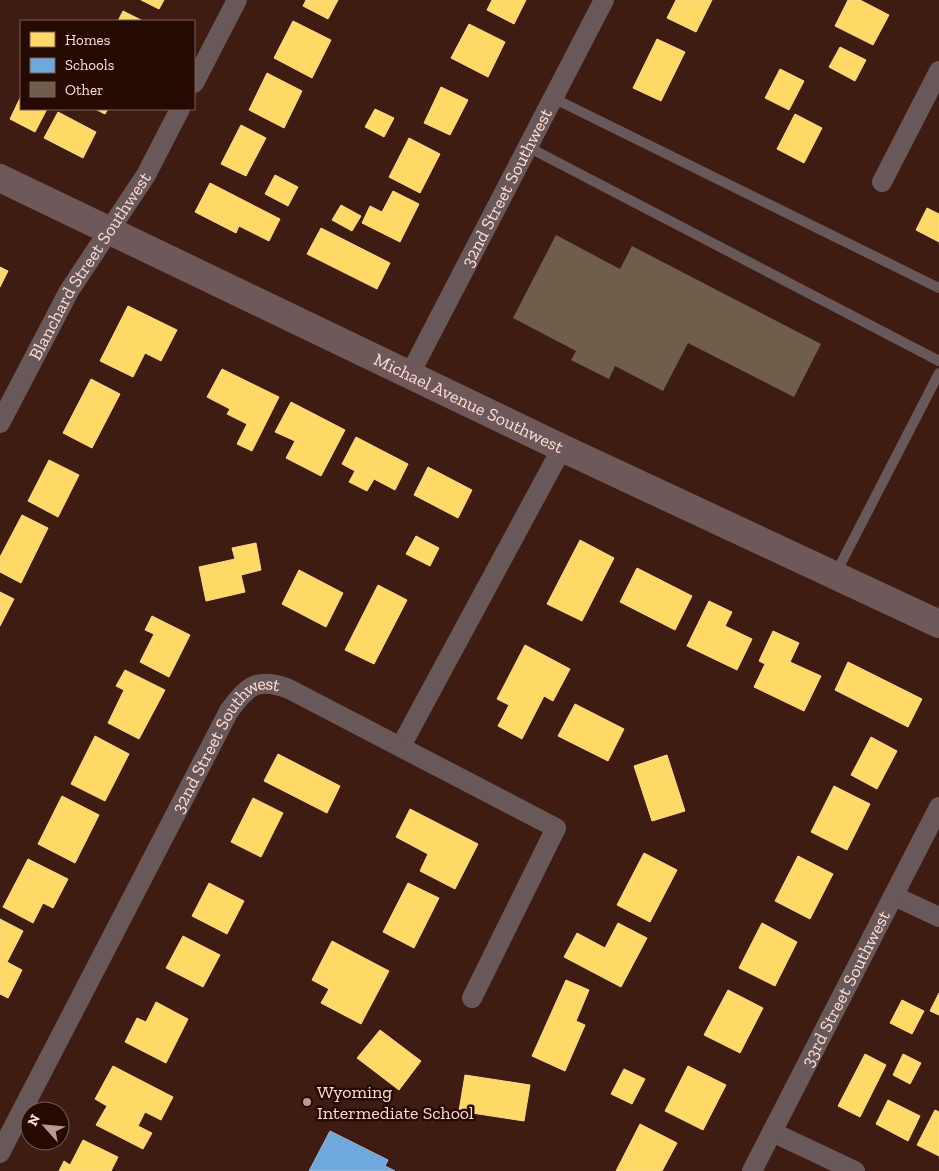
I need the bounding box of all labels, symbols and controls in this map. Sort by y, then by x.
legend [20,20,195,110]
text: Homes [65,31,110,49]
text: Schools [65,56,114,74]
text: Other [65,81,103,99]
street label: 32nd Street Southwest [456,104,557,271]
street label: Blanchard Street Southwest [24,168,156,364]
street label: Michael Avenue Southwest [370,348,568,458]
street label: 32nd Street Southwest [167,672,283,817]
street label: 33rd Street Southwest [796,907,895,1071]
place label: Wyoming Intermediate School [317,1081,474,1124]
marker: Wyoming Intermediate School [301,1096,313,1108]
north arrow [20,1101,70,1151]
text: N [24,1111,44,1129]

